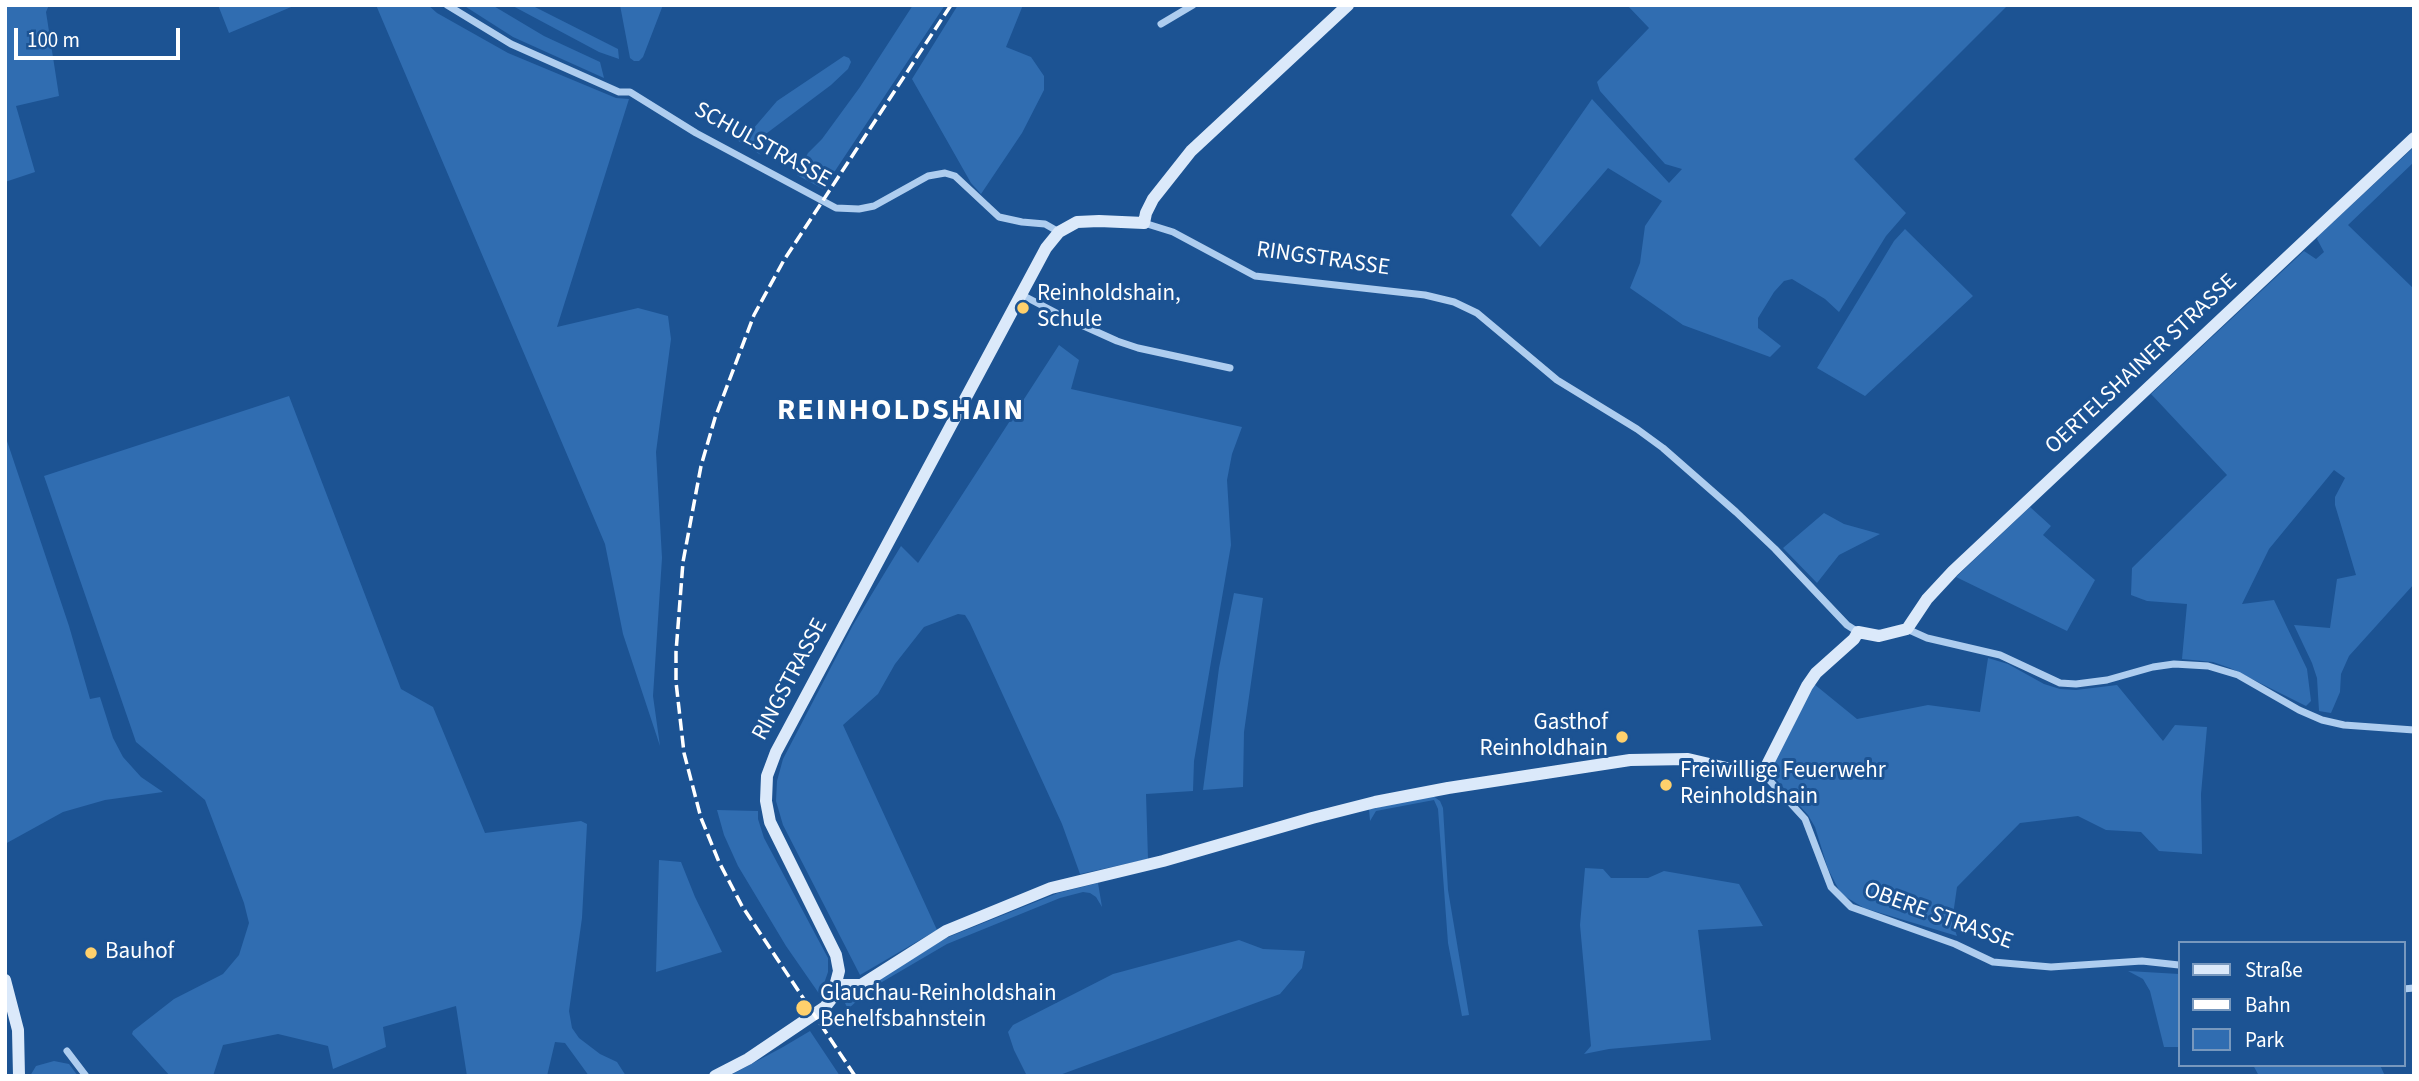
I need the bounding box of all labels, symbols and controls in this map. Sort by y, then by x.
scale bar [18,14,184,58]
text: 100 m [27,25,80,55]
street label: SCHULSTRASSE [689,97,835,195]
street label: RINGSTRASSE [1255,237,1391,283]
street label: OERTELSHAINER STRASSE [2041,269,2243,461]
place label: Reinholdshain, Schule [1037,281,1181,335]
marker: Reinholdshain, Schule [1015,300,1031,316]
district label: REINHOLDSHAIN [779,394,1023,430]
street label: RINGSTRASSE [747,614,835,746]
place label: Gasthof Reinholdhain [1480,710,1608,764]
marker: Gasthof Reinholdhain [1614,729,1630,745]
place label: Freiwillige Feuerwehr Reinholdshain [1680,758,1886,812]
marker: Freiwillige Feuerwehr Reinholdshain [1658,777,1674,793]
street label: OBERE STRASSE [1860,877,2016,957]
place label: Bauhof [105,939,174,967]
legend [2178,941,2405,1067]
marker: Bauhof [83,945,99,961]
text: Straße [2245,955,2303,985]
place label: Glauchau-Reinholdshain Behelfsbahnstein [820,981,1057,1035]
text: Bahn [2245,990,2291,1020]
marker: Glauchau-Reinholdshain Behelfsbahnstein [794,998,814,1018]
text: Park [2245,1025,2284,1055]

